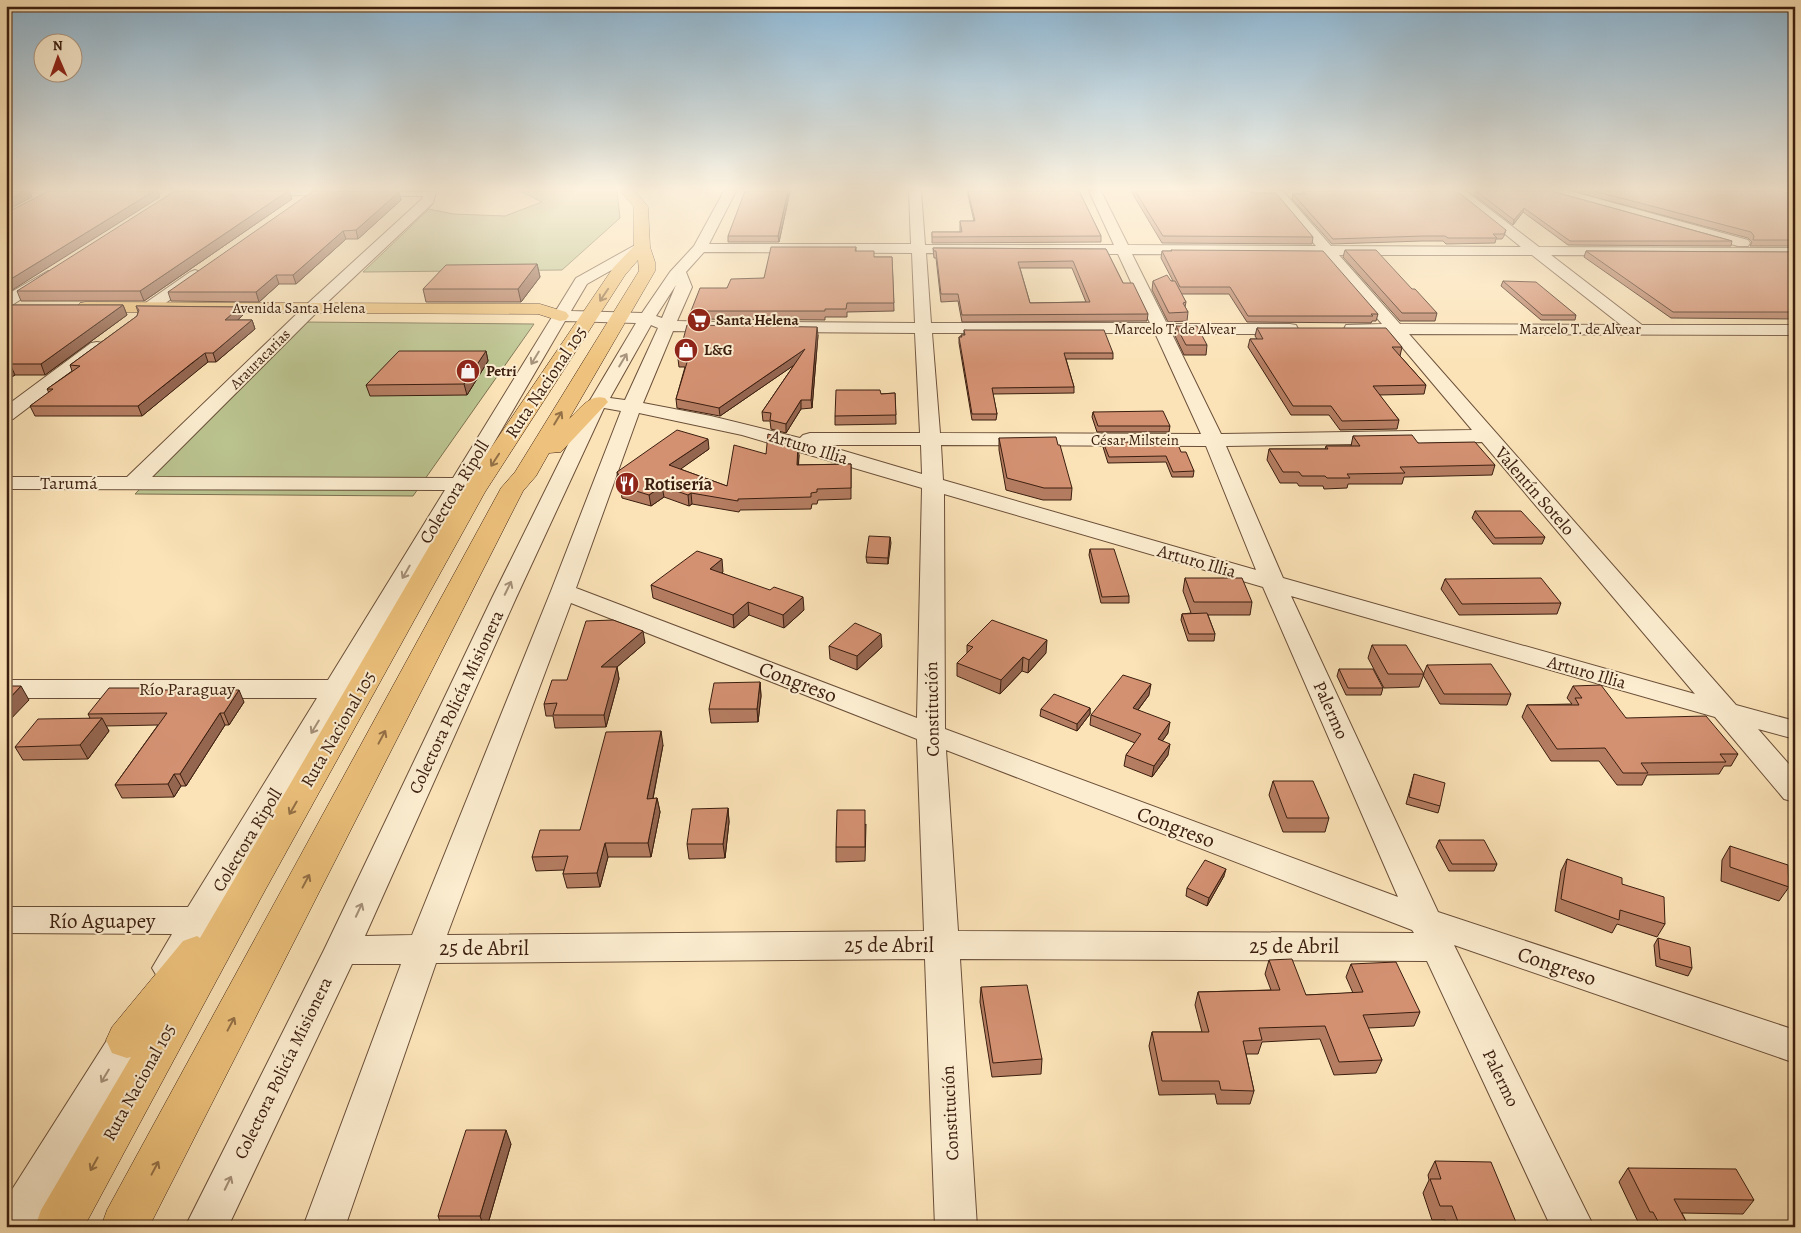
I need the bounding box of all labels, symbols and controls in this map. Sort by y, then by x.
north arrow [32,32,82,82]
text: N [52,36,63,55]
one-way arrow [599,288,609,302]
street label: Avenida Santa Helena [231,298,366,318]
supermarket icon: Santa Helena [686,307,712,333]
place label: Santa Helena [716,310,799,330]
street label: Marcelo T. de Alvear [1114,319,1236,339]
street label: Marcelo T. de Alvear [1519,319,1641,339]
street label: Ruta Nacional 105 [500,321,592,443]
street label: Arauracarias [225,324,295,394]
shop icon: L&G [673,337,699,363]
place label: L&G [704,340,733,360]
one-way arrow [529,350,539,364]
one-way arrow [618,354,628,368]
shop icon: Petri [455,358,481,384]
place label: Petri [486,361,517,381]
one-way arrow [554,411,564,425]
street label: Arturo Illia [766,423,852,470]
street label: César Milstein [1091,430,1179,450]
street label: Colectora Ripoll [414,435,495,548]
street label: Valentín Sotelo [1489,441,1580,540]
one-way arrow [490,453,500,467]
street label: Tarumá [40,471,98,495]
restaurant icon: Rotisería [614,471,640,497]
place label: Rotisería [644,472,713,496]
street label: Arturo Illia [1154,538,1240,584]
one-way arrow [401,565,411,579]
one-way arrow [504,581,514,596]
street label: Colectora Policía Misionera [403,606,509,798]
street label: Arturo Illia [1544,649,1630,695]
street label: Congreso [755,654,841,710]
street label: Constitución [919,661,945,757]
street label: Ruta Nacional 105 [295,667,381,791]
street label: Río Paraguay [139,677,236,701]
street label: Palermo [1308,677,1354,743]
one-way arrow [310,720,320,734]
one-way arrow [378,730,387,745]
street label: Colectora Ripoll [207,783,288,896]
street label: Congreso [1133,799,1219,855]
one-way arrow [288,801,298,815]
one-way arrow [301,873,311,888]
one-way arrow [354,903,364,918]
street label: Río Aguapey [49,907,156,935]
street label: 25 de Abril [844,931,934,959]
street label: 25 de Abril [1249,932,1339,960]
street label: 25 de Abril [439,934,529,962]
street label: Congreso [1514,940,1600,992]
street label: Colectora Policía Misionera [228,972,338,1163]
one-way arrow [226,1018,236,1032]
street label: Ruta Nacional 105 [97,1019,181,1145]
street label: Palermo [1477,1045,1525,1111]
street label: Constitución [936,1065,964,1161]
one-way arrow [99,1069,109,1083]
one-way arrow [88,1156,98,1170]
one-way arrow [151,1161,160,1176]
one-way arrow [224,1176,233,1191]

